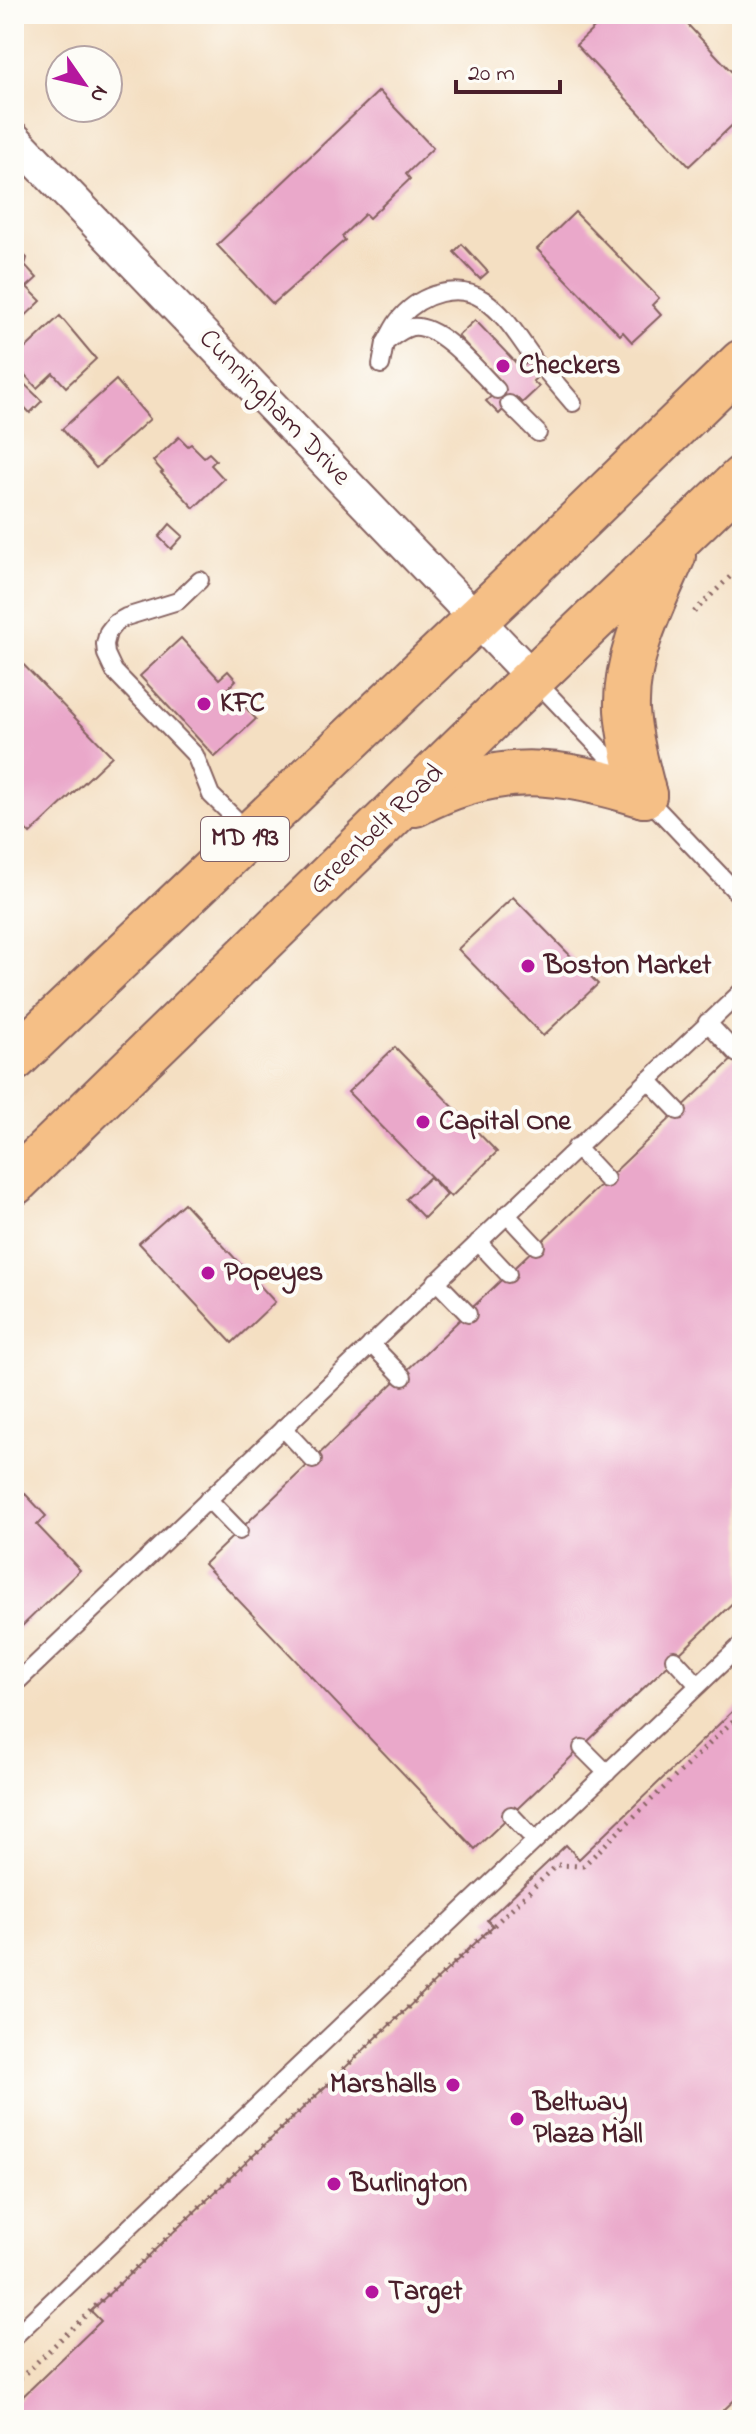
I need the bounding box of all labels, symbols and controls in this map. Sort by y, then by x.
north arrow [44,44,124,124]
scale bar [456,44,560,94]
text: 20 m [468,57,515,92]
text: N [81,78,116,109]
street label: Cunningham Drive [188,320,360,496]
place label: Checkers [519,346,620,387]
marker: Checkers [494,357,512,375]
place label: KFC [220,684,265,725]
marker: KFC [195,695,213,713]
street label: Greenbelt Road [300,754,454,905]
road number: MD 193 [201,817,289,861]
place label: Boston Market [542,946,712,987]
marker: Boston Market [519,957,537,975]
place label: Capital One [439,1102,572,1143]
marker: Capital One [414,1113,432,1131]
place label: Popeyes [224,1253,323,1294]
marker: Popeyes [199,1264,217,1282]
place label: Marshalls [330,2065,437,2106]
marker: Marshalls [444,2076,462,2094]
place label: Beltway Plaza Mall [531,2083,643,2156]
marker: Beltway Plaza Mall [508,2110,526,2128]
place label: Burlington [348,2164,468,2206]
marker: Burlington [325,2175,343,2193]
place label: Target [388,2272,463,2314]
marker: Target [363,2283,381,2301]

